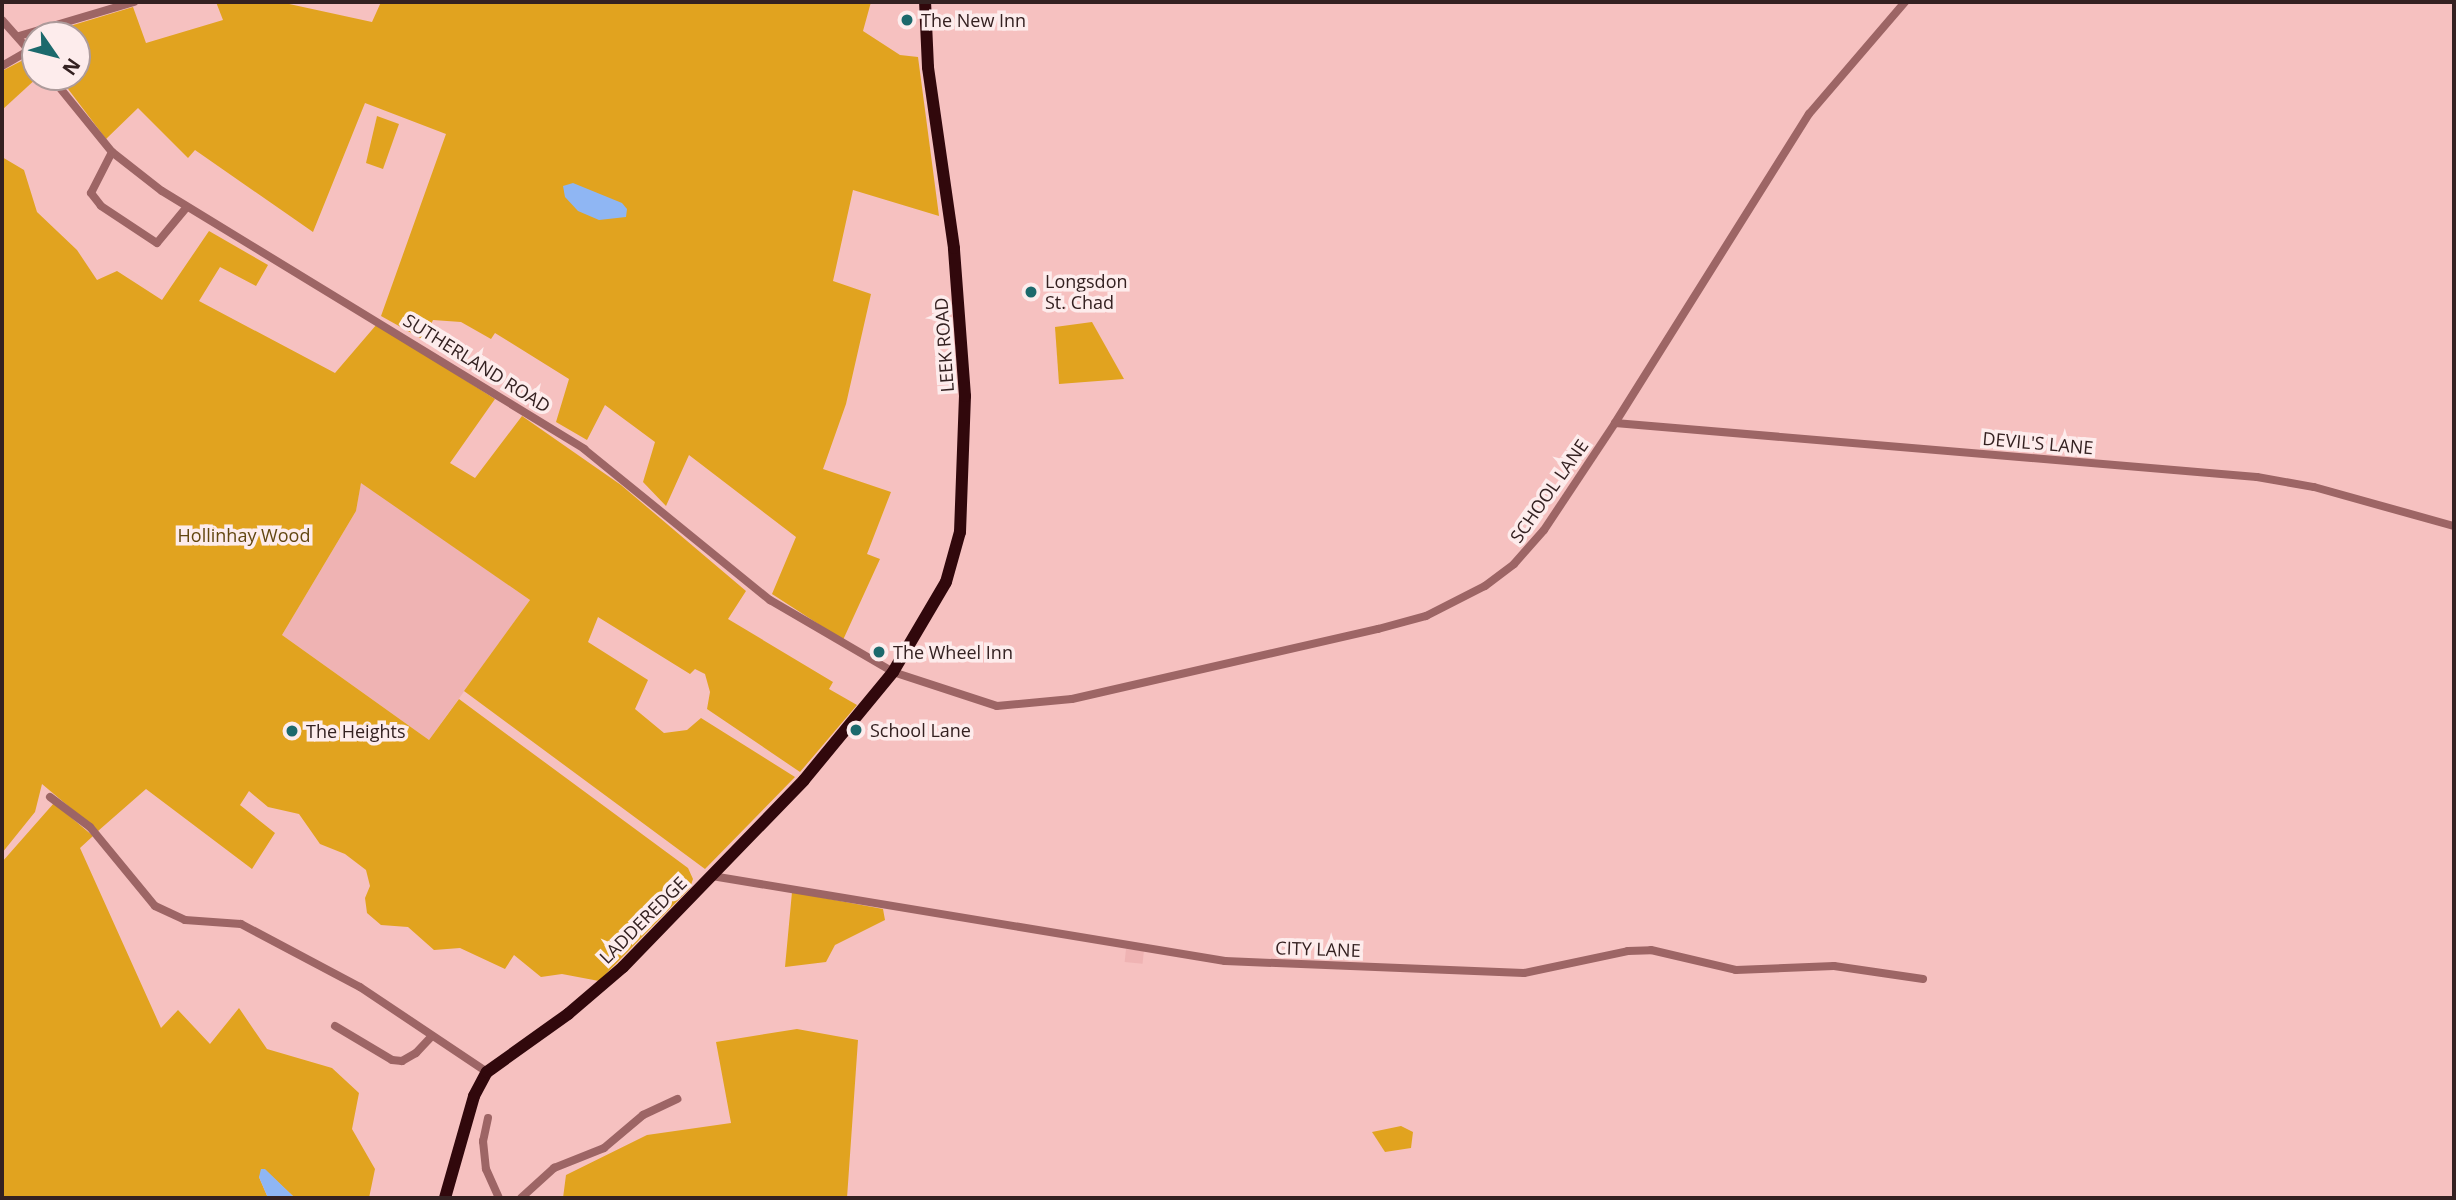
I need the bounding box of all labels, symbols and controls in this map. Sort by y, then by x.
place label: The New Inn [921,9,1026,31]
marker: The New Inn [899,12,915,28]
north arrow [21,21,91,91]
text: N [56,53,87,81]
place label: Longsdon St. Chad [1045,271,1127,314]
marker: Longsdon St. Chad [1023,284,1039,300]
street label: LEEK ROAD [930,297,958,393]
street label: SUTHERLAND ROAD [400,309,554,417]
street label: DEVIL'S LANE [1982,427,2094,459]
street label: SCHOOL LANE [1505,435,1593,547]
park label: Hollinhay Wood [178,524,310,546]
place label: The Wheel Inn [893,641,1013,663]
marker: The Wheel Inn [871,644,887,660]
place label: School Lane [870,719,971,741]
place label: The Heights [306,720,405,742]
marker: School Lane [848,722,864,738]
marker: The Heights [284,723,300,739]
street label: LADDEREDGE [595,872,691,968]
street label: CITY LANE [1275,937,1361,961]

